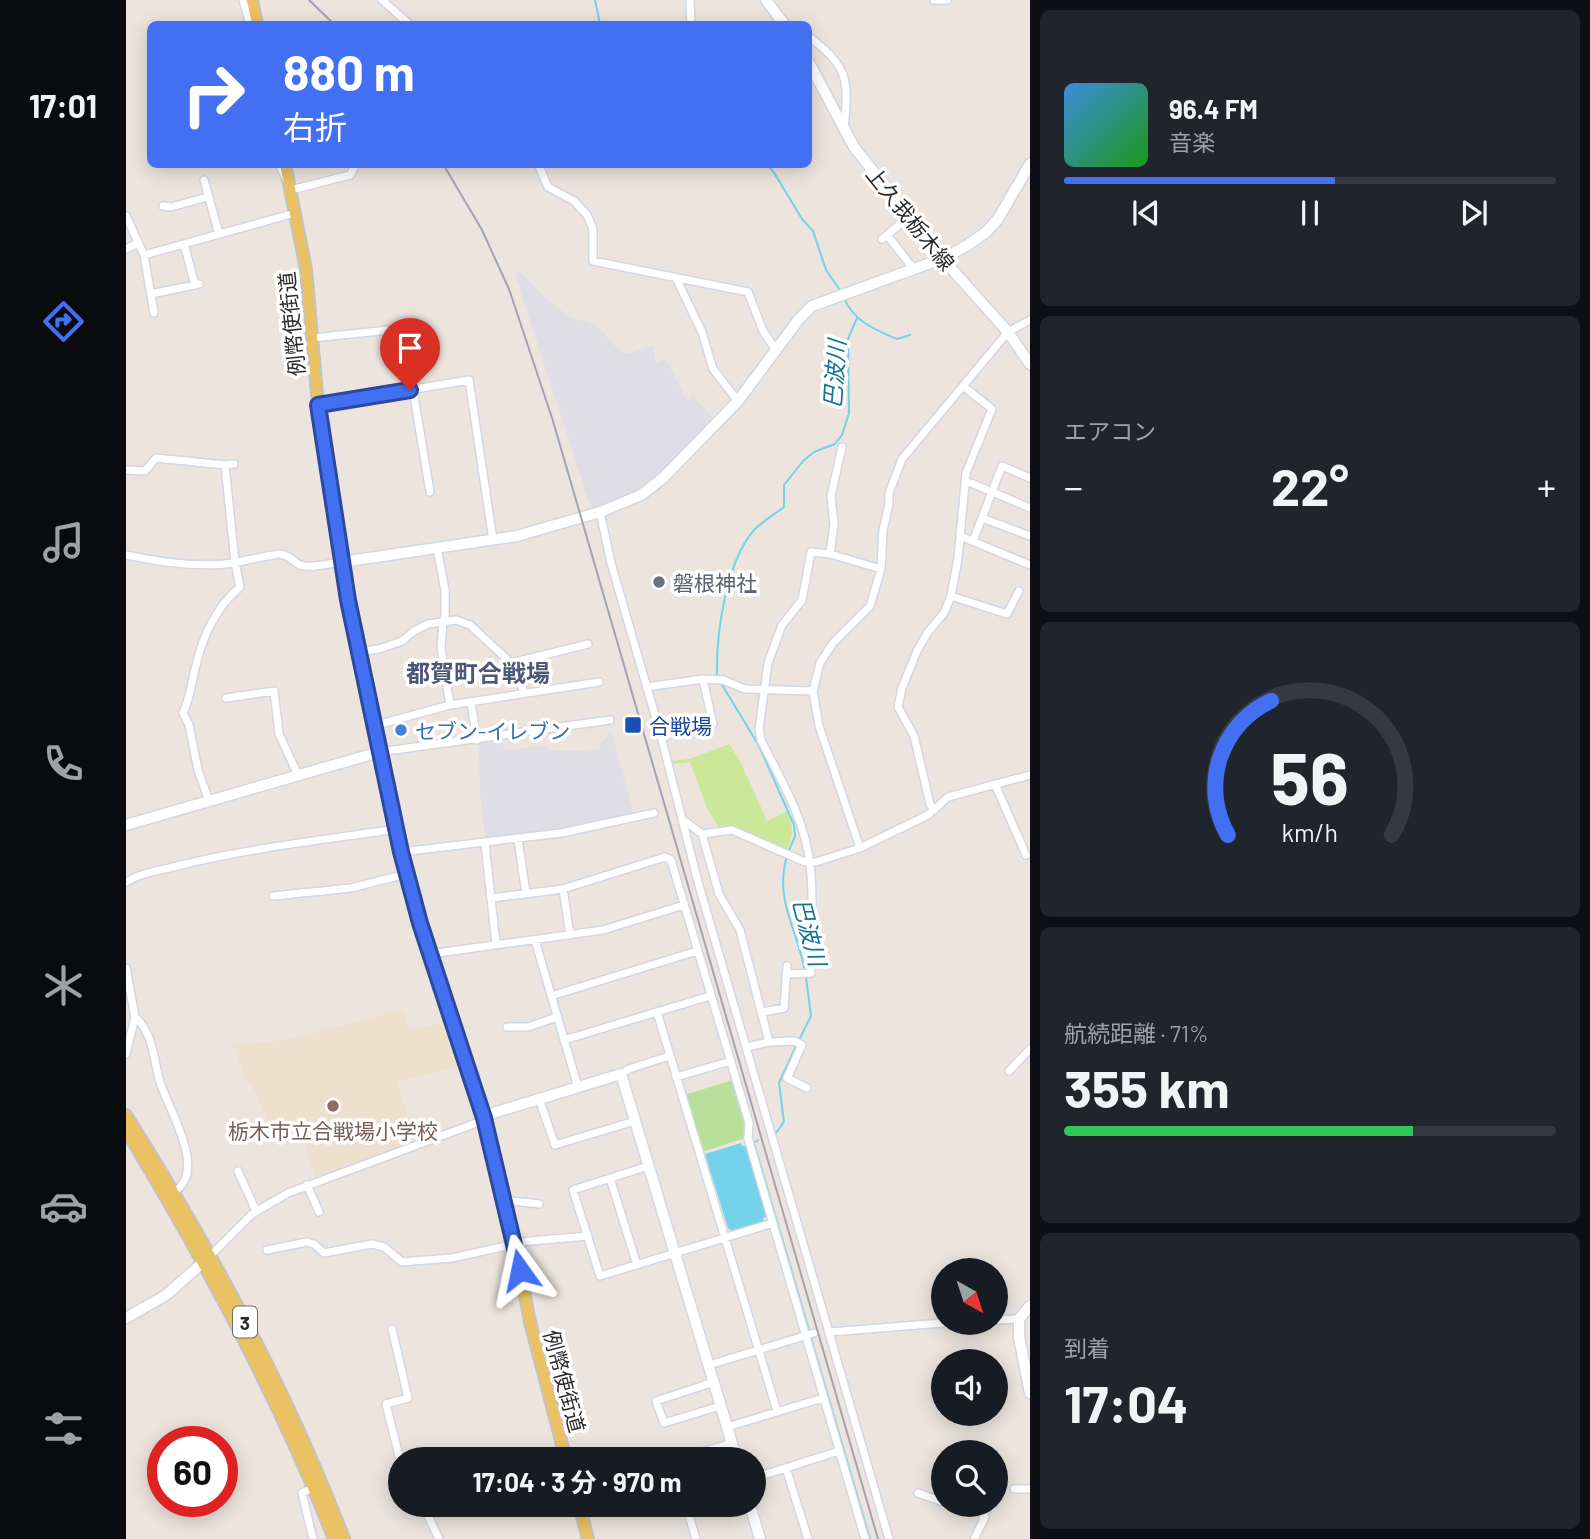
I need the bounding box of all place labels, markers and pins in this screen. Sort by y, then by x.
pin [380,318,440,390]
place label: 磐根神社 [673,570,757,595]
marker: 磐根神社 [651,574,667,590]
place label: 合戦場 [649,713,712,738]
marker: 合戦場 [623,715,643,735]
place label: セブン-イレブン [415,718,570,743]
marker: セブン-イレブン [393,722,409,738]
marker: 栃木市立合戦場小学校 [325,1098,341,1114]
place label: 栃木市立合戦場小学校 [228,1118,438,1143]

